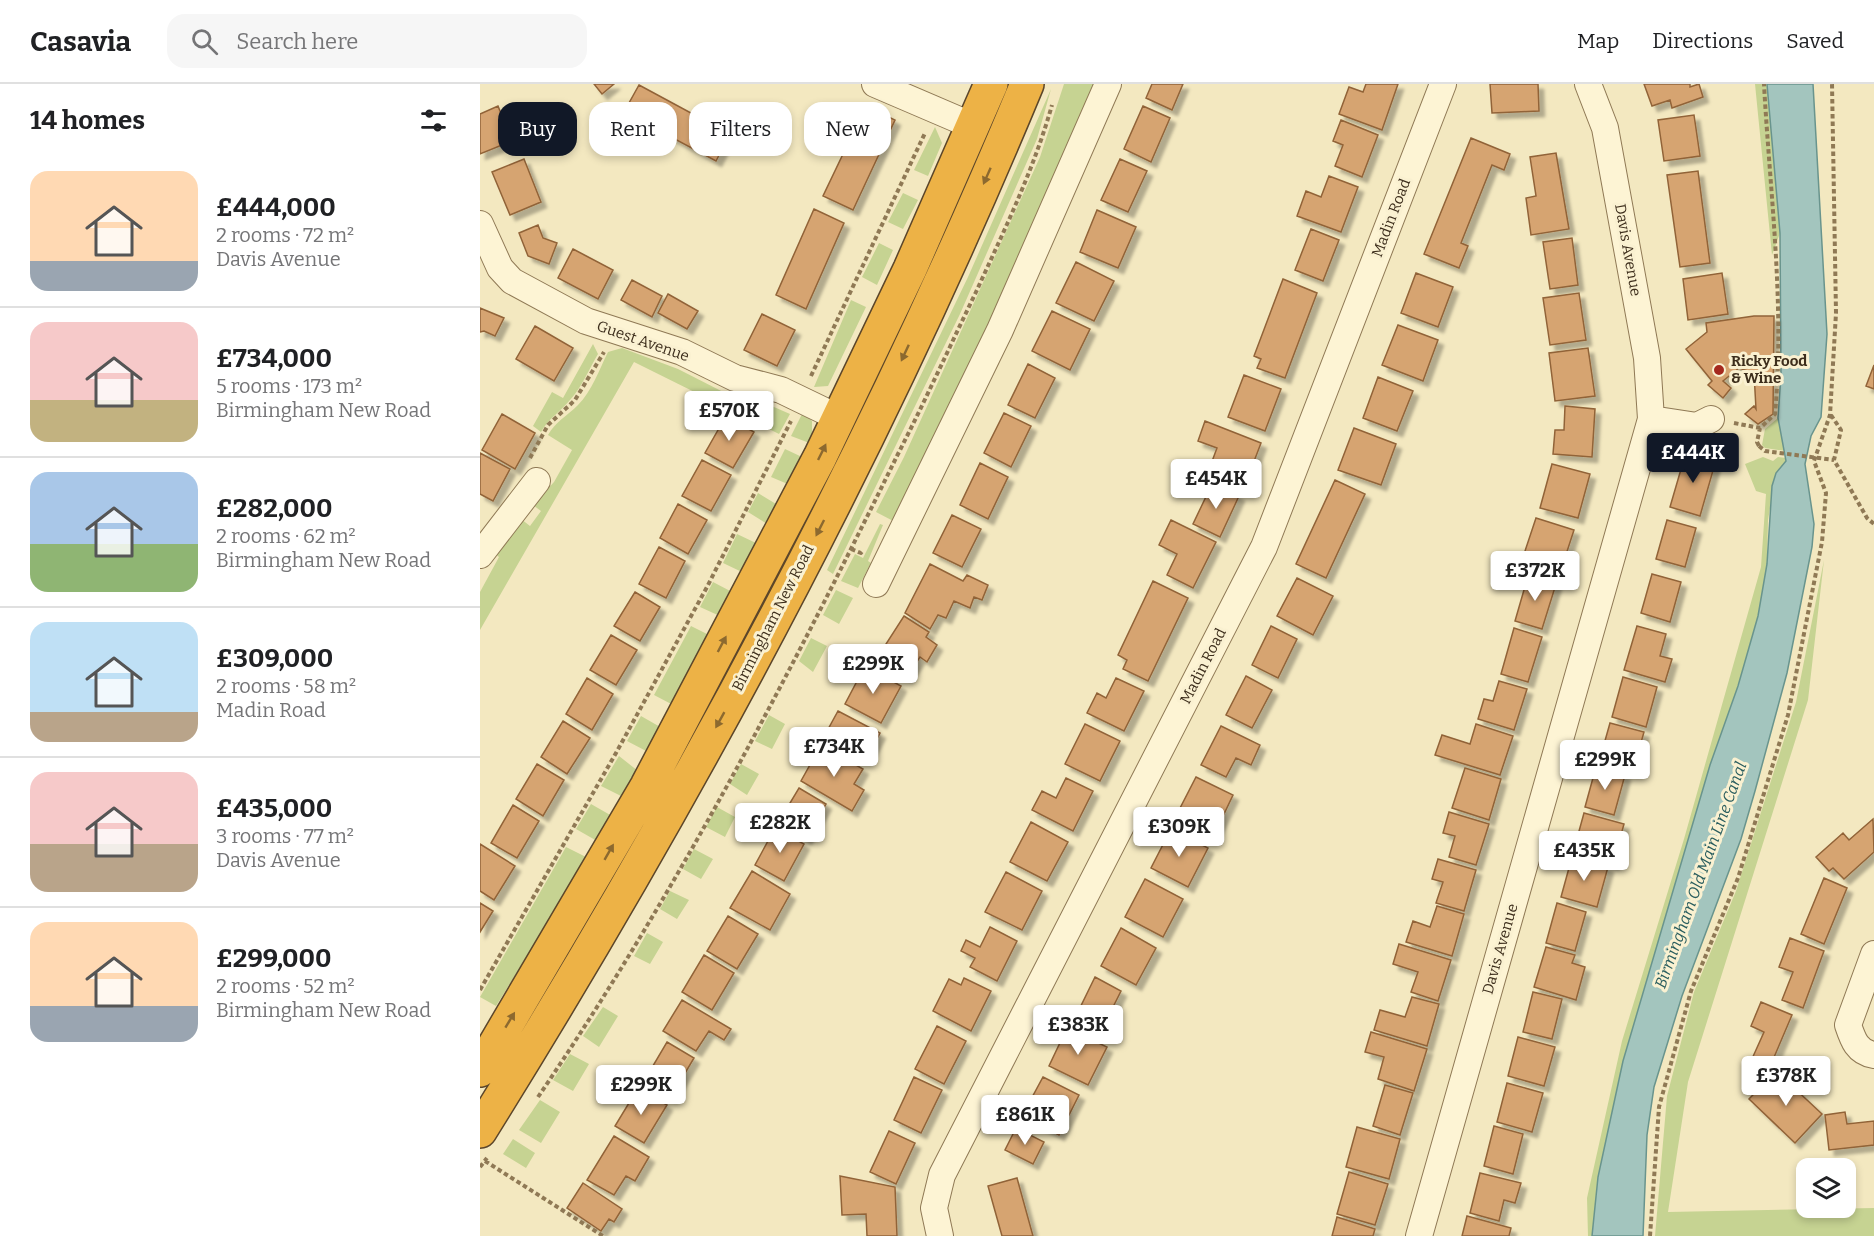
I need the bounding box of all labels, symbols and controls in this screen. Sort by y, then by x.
search box [167,14,587,68]
text: Casavia [30,25,131,58]
icon: search [188,25,221,58]
text: Search here [236,28,358,55]
text: Map [1577,28,1619,54]
text: Directions [1652,28,1753,54]
text: Saved [1786,28,1844,54]
chip: Buy [498,102,577,156]
chip: Rent [589,102,677,156]
chip: Filters [689,102,792,156]
chip: New [804,102,891,156]
icon: filters [417,104,450,137]
text: 14 homes [30,105,145,136]
one-way arrow [982,168,992,186]
street label: Madin Road [1368,176,1414,260]
text: £444,000 [216,192,336,223]
icon: home [78,195,150,267]
street label: Davis Avenue [1611,202,1645,298]
text: 2 rooms · 72 m² [216,223,354,247]
text: Davis Avenue [216,247,341,271]
street label: Guest Avenue [594,317,692,365]
text: £734,000 [216,343,332,374]
one-way arrow [900,345,909,362]
icon: home [78,346,150,418]
place label: Ricky Food & Wine [1731,352,1807,387]
marker: Ricky Food & Wine [1712,363,1726,377]
text: 5 rooms · 173 m² [216,374,362,398]
pin: £570K [687,391,771,442]
text: Birmingham New Road [216,398,431,422]
text: £570K [698,398,760,422]
pin: £444K [1651,433,1735,484]
text: £444K [1661,440,1725,464]
one-way arrow [818,444,827,461]
pin: £454K [1174,459,1258,510]
text: £454K [1185,466,1247,490]
text: £282,000 [216,493,333,524]
icon: home [78,496,150,568]
one-way arrow [815,520,824,537]
text: 2 rooms · 62 m² [216,524,356,548]
street label: Birmingham New Road [728,542,818,694]
text: Birmingham New Road [216,548,431,572]
pin: £372K [1493,551,1577,602]
text: £372K [1505,558,1565,582]
street label: Madin Road [1176,625,1230,707]
one-way arrow [717,635,727,652]
text: £309,000 [216,643,333,674]
pin: £299K [831,644,915,695]
icon: home [78,646,150,718]
text: £299K [842,651,904,675]
text: 2 rooms · 58 m² [216,674,356,698]
text: Madin Road [216,698,326,722]
one-way arrow [714,712,725,728]
pin: £734K [792,727,876,778]
text: £734K [803,734,865,758]
pin: £299K [1563,740,1647,791]
text: £299K [1574,747,1636,771]
water label: Birmingham Old Main Line Canal [1651,759,1750,991]
text: £435,000 [216,793,332,824]
icon: home [78,796,150,868]
pin: £282K [738,803,822,854]
pin: £309K [1137,807,1221,858]
text: £282K [749,810,811,834]
text: £309K [1147,814,1211,838]
text: 3 rooms · 77 m² [216,824,354,848]
pin: £435K [1542,831,1626,882]
text: £435K [1553,838,1615,862]
one-way arrow [604,843,614,860]
text: Davis Avenue [216,848,341,872]
street label: Davis Avenue [1478,902,1522,996]
text: £299,000 [216,943,332,974]
icon: home [78,946,150,1018]
text: 2 rooms · 52 m² [216,974,355,998]
text: Birmingham New Road [216,998,431,1022]
pin: £383K [1036,1005,1120,1056]
one-way arrow [505,1012,516,1028]
text: £383K [1047,1012,1109,1036]
pin: £378K [1744,1056,1828,1107]
text: £378K [1755,1063,1817,1087]
pin: £299K [599,1065,683,1116]
text: £299K [610,1072,672,1096]
pin: £861K [983,1095,1067,1146]
text: £861K [995,1102,1055,1126]
map controls [1796,1158,1856,1218]
button: layers [1796,1158,1856,1218]

